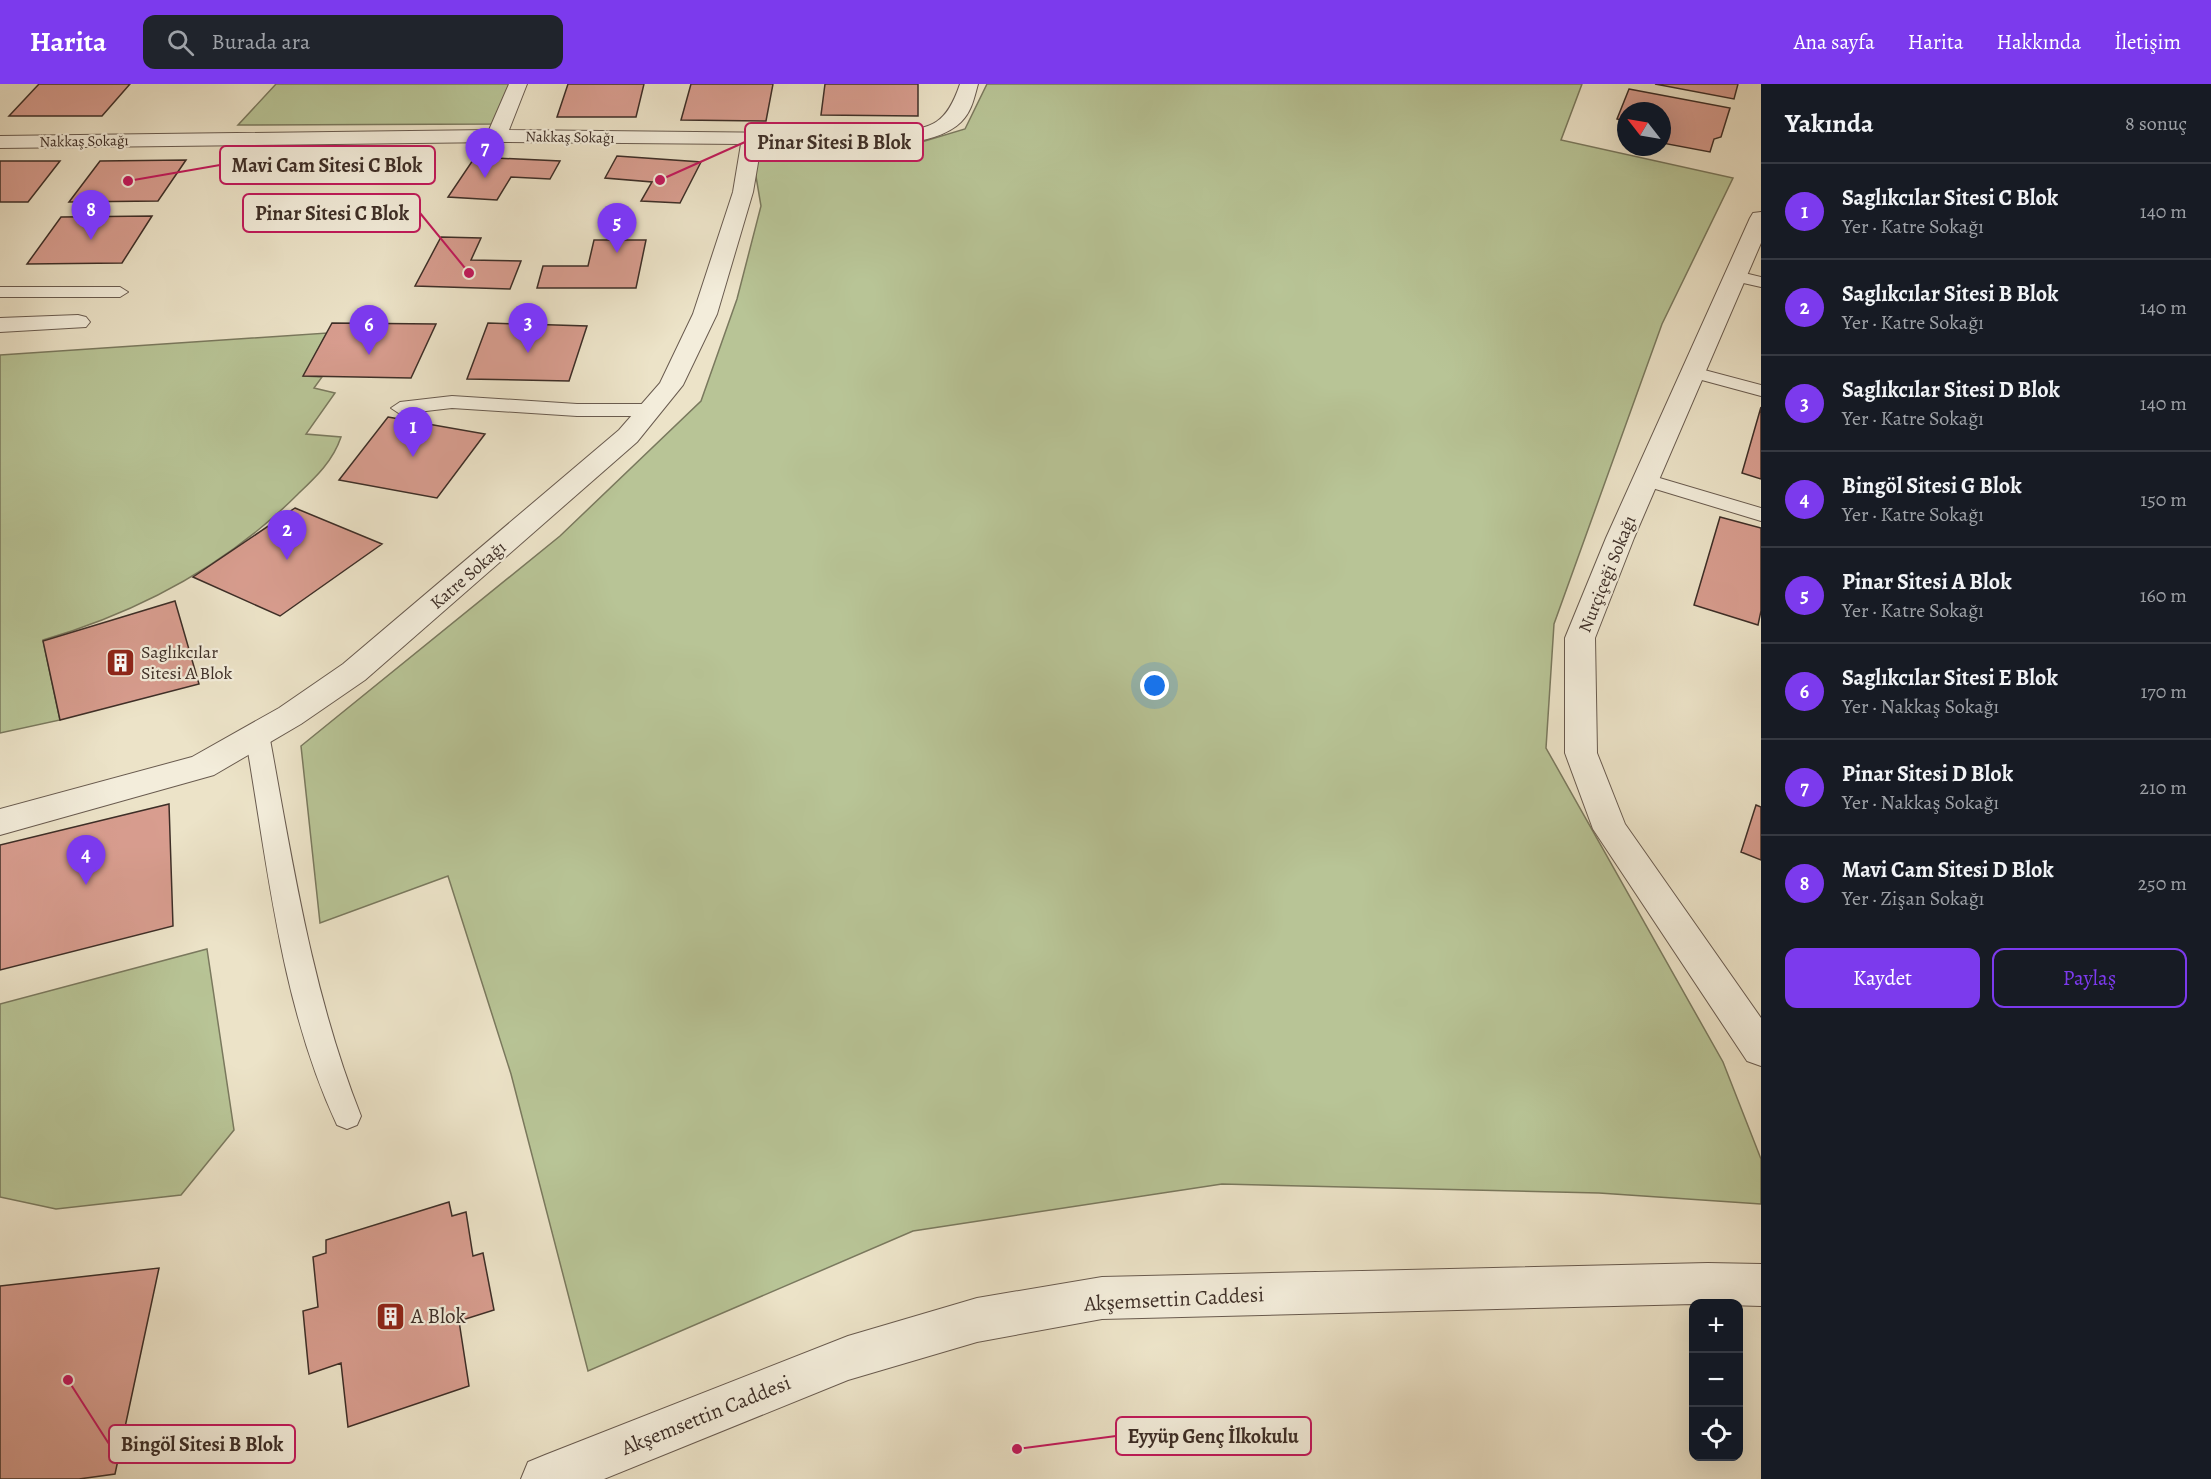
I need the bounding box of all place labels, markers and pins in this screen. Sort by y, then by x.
callout: Pinar Sitesi B Blok [745,123,923,161]
pin: 7 [466,128,504,178]
callout: Mavi Cam Sitesi C Blok [220,146,435,184]
pin: 8 [72,190,110,240]
callout: Pinar Sitesi C Blok [243,194,420,232]
pin: 5 [598,204,636,253]
pin: 3 [508,304,548,353]
pin: 6 [350,306,388,355]
pin: 1 [394,408,432,457]
pin: 2 [268,510,306,560]
place label: Saglıkcılar Sitesi A Blok [141,640,232,685]
building icon: Saglıkcılar Sitesi A Blok [104,646,136,678]
pin: 4 [66,836,106,885]
building icon: A Blok [374,1300,406,1332]
place label: A Blok [410,1302,467,1330]
callout: Eyyüp Genç İlkokulu [1116,1417,1311,1455]
callout: Bingöl Sitesi B Blok [109,1425,295,1463]

